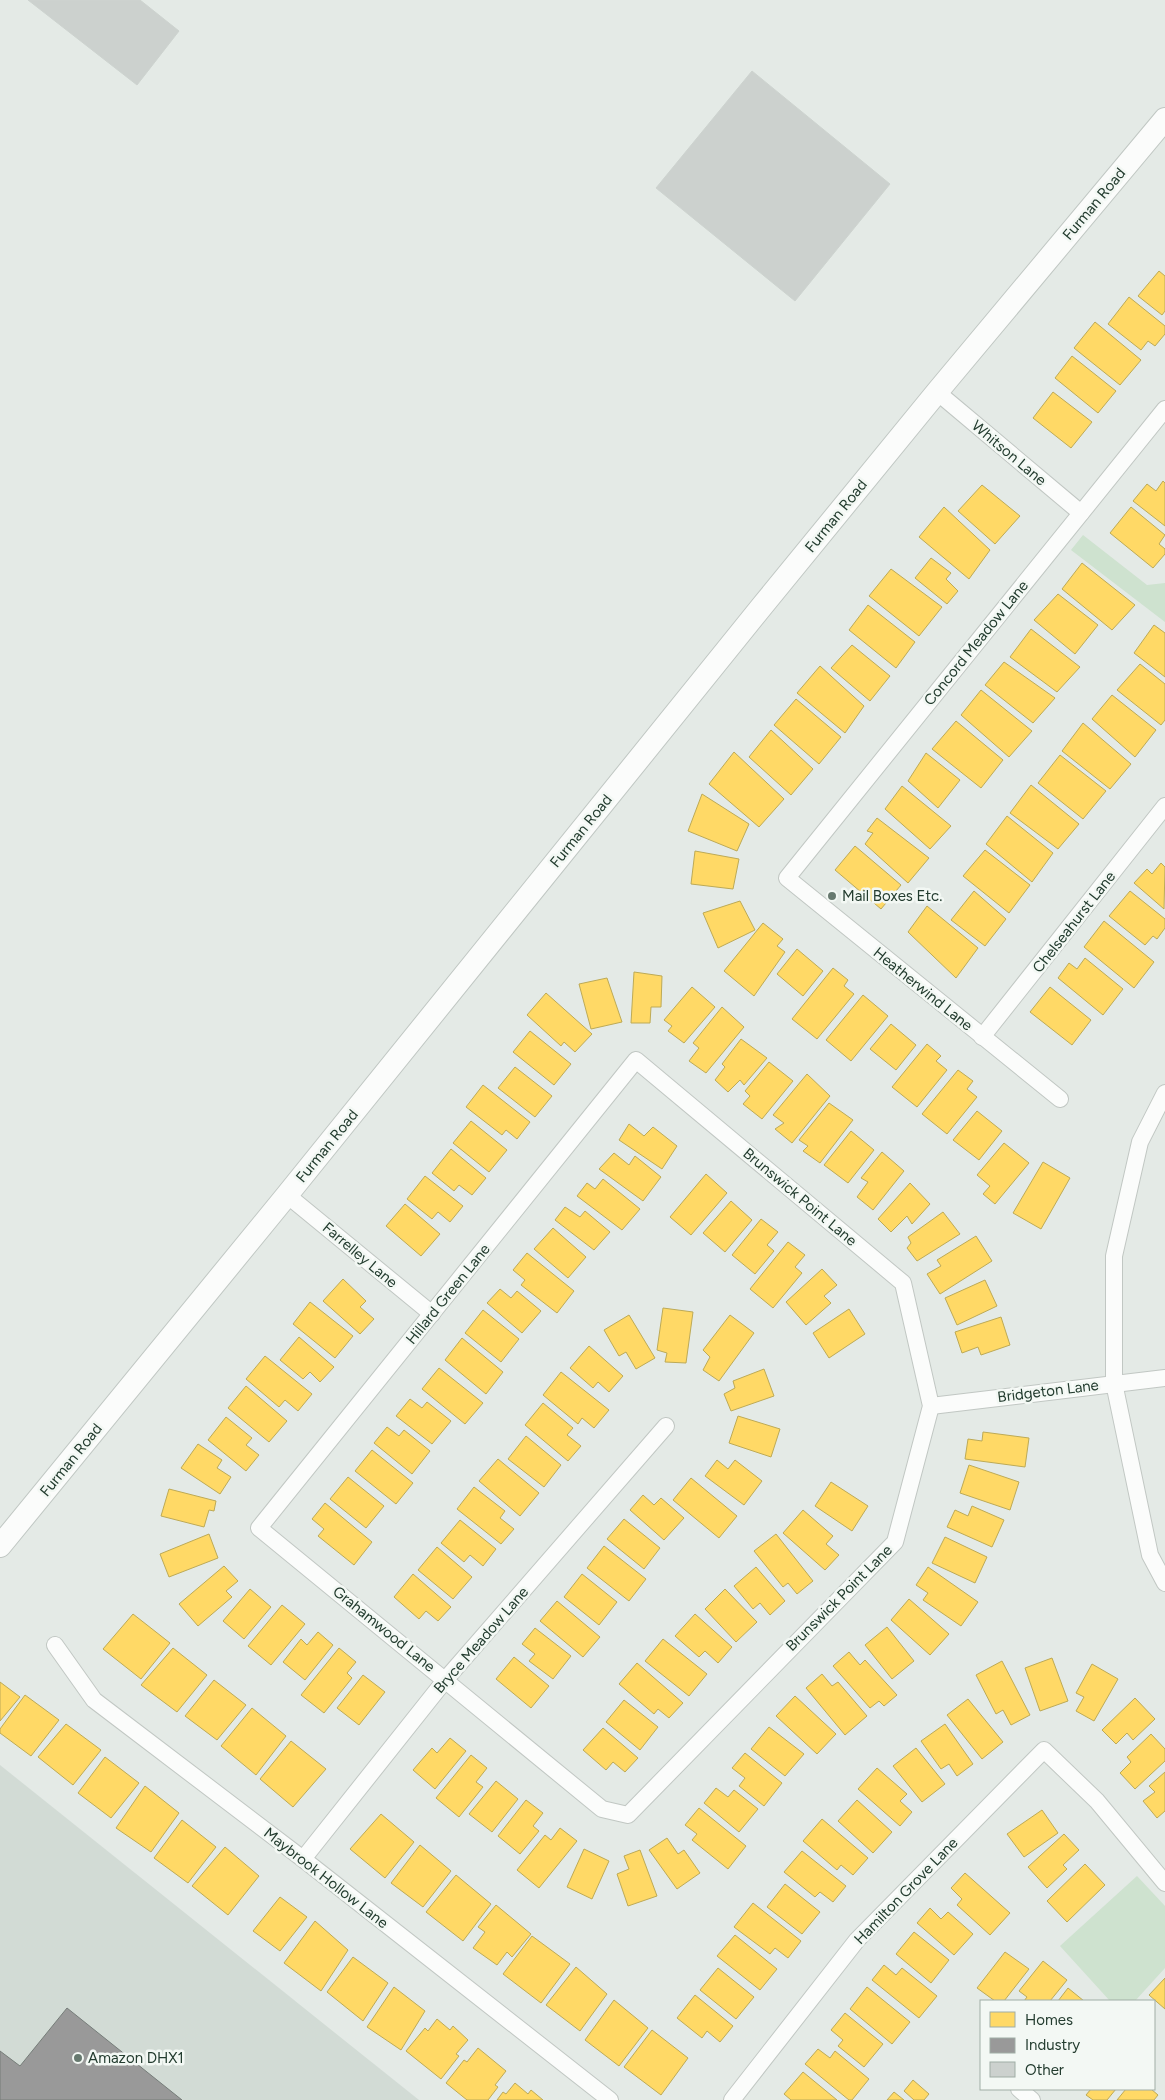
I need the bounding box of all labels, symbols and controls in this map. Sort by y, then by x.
street label: Furman Road [1059,164,1129,244]
street label: Whitson Lane [968,417,1050,489]
street label: Furman Road [801,476,871,556]
street label: Concord Meadow Lane [920,577,1032,709]
street label: Furman Road [546,791,616,871]
street label: Chelseahurst Lane [1029,868,1119,976]
place label: Mail Boxes Etc. [842,887,942,905]
marker: Mail Boxes Etc. [826,890,838,902]
street label: Heatherwind Lane [870,943,976,1035]
street label: Furman Road [292,1106,362,1186]
street label: Brunswick Point Lane [740,1144,860,1250]
street label: Farrelley Lane [319,1218,401,1292]
street label: Hillard Green Lane [402,1240,494,1348]
street label: Bridgeton Lane [996,1376,1100,1406]
street label: Furman Road [36,1420,106,1500]
street label: Brunswick Point Lane [782,1541,896,1655]
street label: Grahamwood Lane [329,1582,439,1676]
street label: Bryce Meadow Lane [430,1583,532,1697]
street label: Maybrook Hollow Lane [260,1824,392,1932]
street label: Hamilton Grove Lane [850,1834,962,1948]
legend [980,2000,1155,2090]
text: Homes [1025,2011,1073,2029]
text: Industry [1025,2036,1080,2054]
place label: Amazon DHX1 [88,2049,184,2067]
marker: Amazon DHX1 [72,2052,84,2064]
text: Other [1025,2061,1064,2079]

